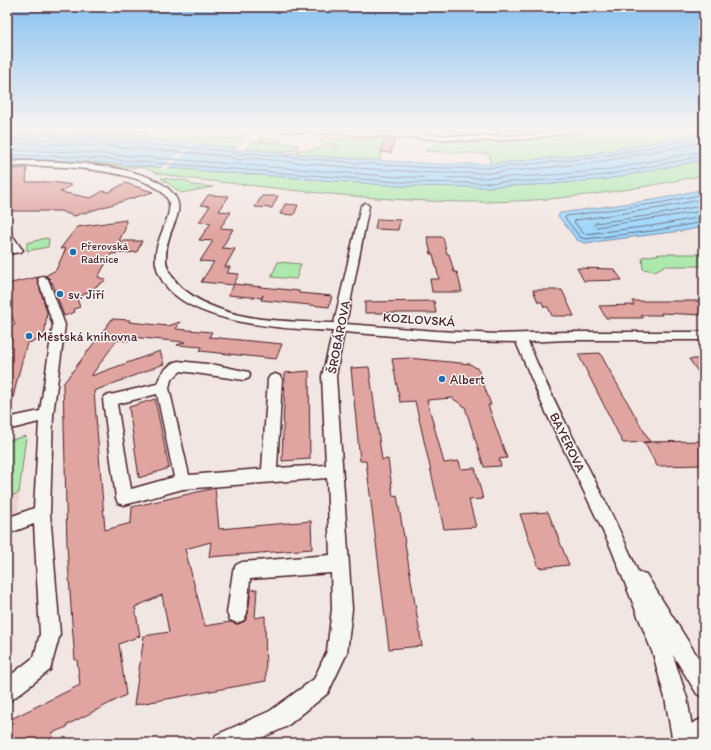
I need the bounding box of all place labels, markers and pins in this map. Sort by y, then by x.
place label: Přerovská Radnice [81,240,129,266]
marker: Přerovská Radnice [68,247,78,257]
place label: sv. Jiří [68,287,105,302]
marker: sv. Jiří [55,289,65,299]
place label: Městská knihovna [37,329,138,344]
marker: Městská knihovna [24,331,34,341]
place label: Albert [450,372,485,387]
marker: Albert [437,374,447,384]

